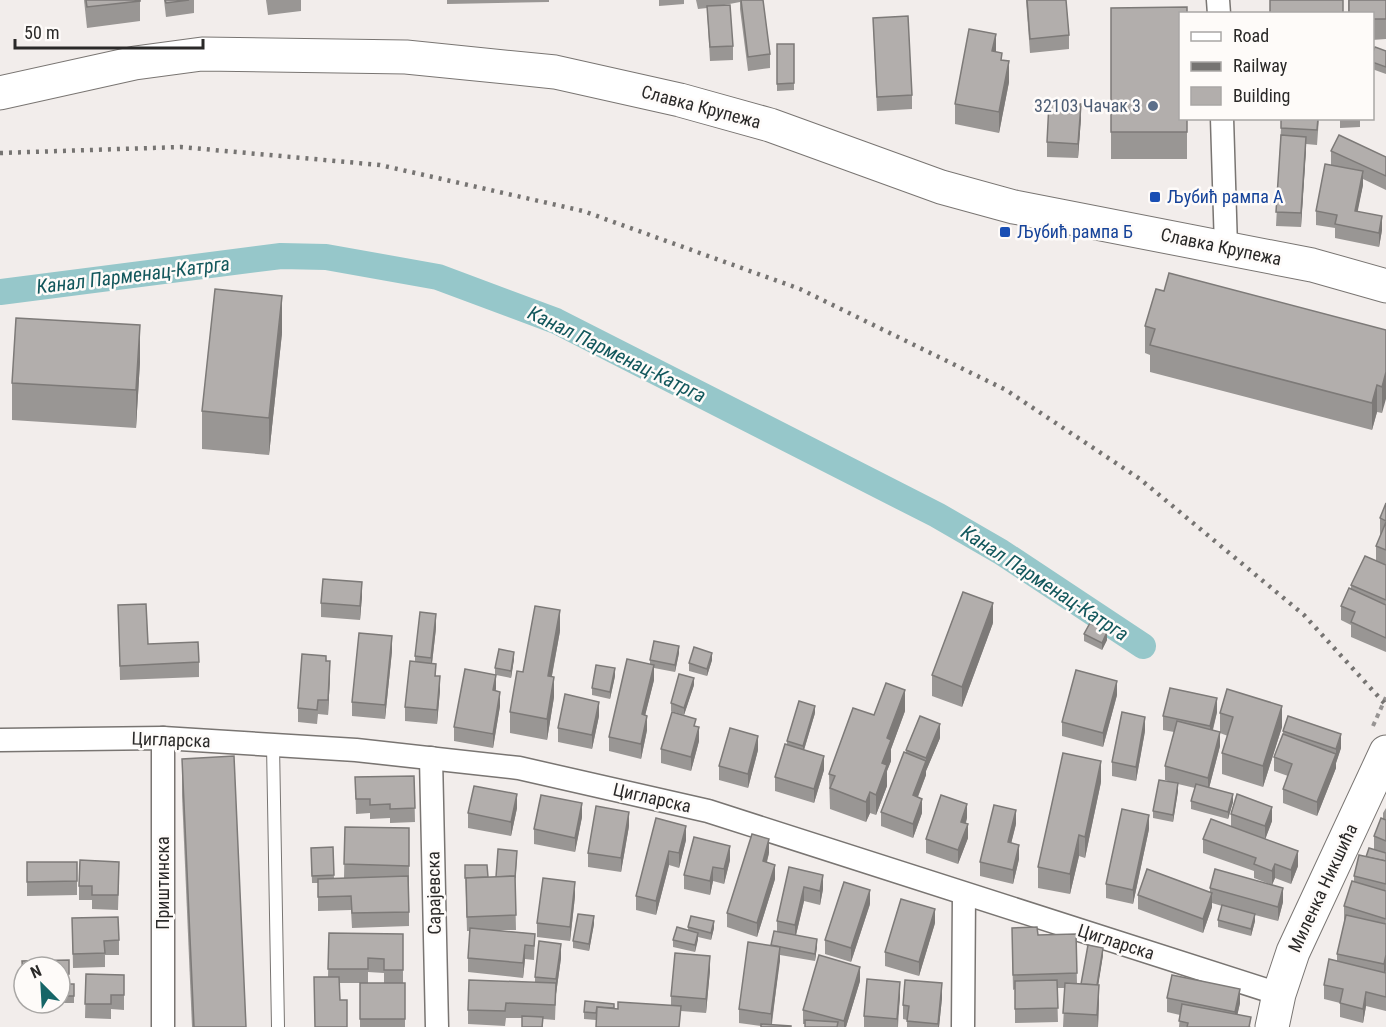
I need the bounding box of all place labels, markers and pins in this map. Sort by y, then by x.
place label: 32103 Чачак 3 [1034,95,1141,116]
marker: 32103 Чачак 3 [1146,99,1160,113]
place label: Љубић рампа А [1167,186,1284,207]
marker: Љубић рампа А [1148,190,1162,204]
place label: Љубић рампа Б [1017,221,1133,242]
marker: Љубић рампа Б [998,225,1012,239]

